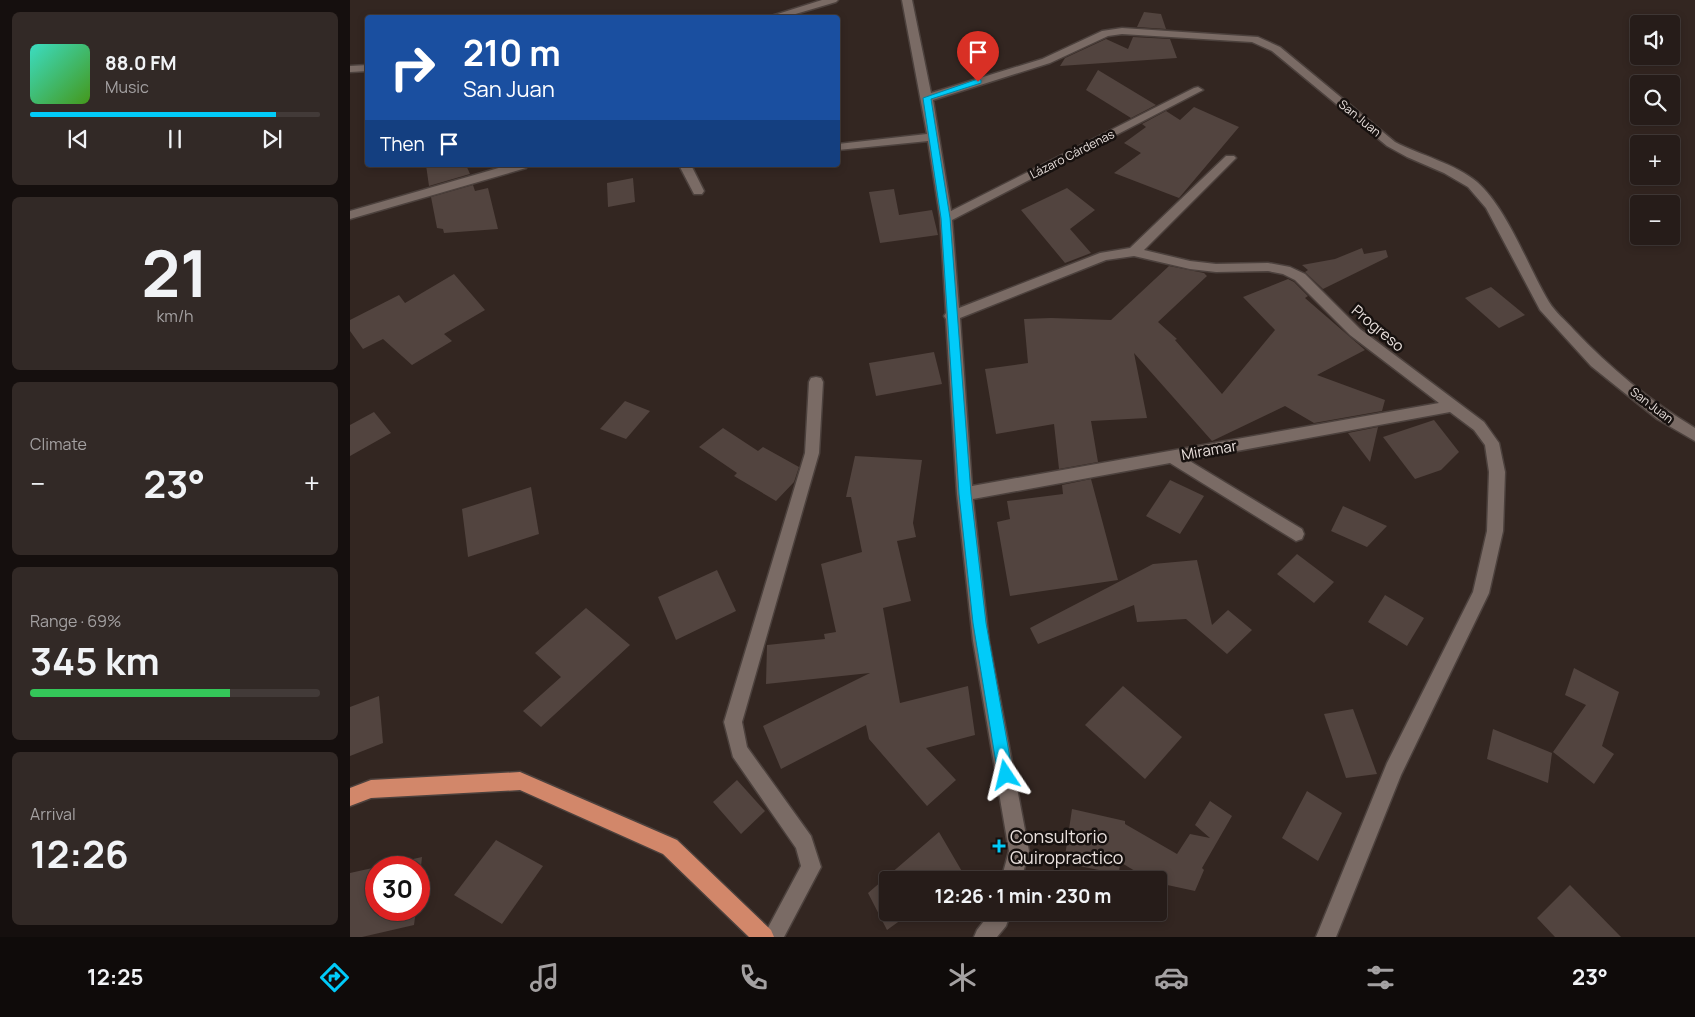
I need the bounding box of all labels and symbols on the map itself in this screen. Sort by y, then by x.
pin [957,31,999,82]
street label: San Juan [1335,96,1385,140]
street label: Lázaro Cárdenas [1027,125,1117,183]
street label: Progreso [1347,300,1409,356]
street label: San Juan [1627,383,1677,427]
street label: Miramar [1180,435,1239,465]
position arrow [979,748,1031,800]
place label: Consultorio Quiropractico [1010,824,1123,869]
marker: Consultorio Quiropractico [992,839,1006,853]
speed limit sign: 30 [365,856,430,921]

